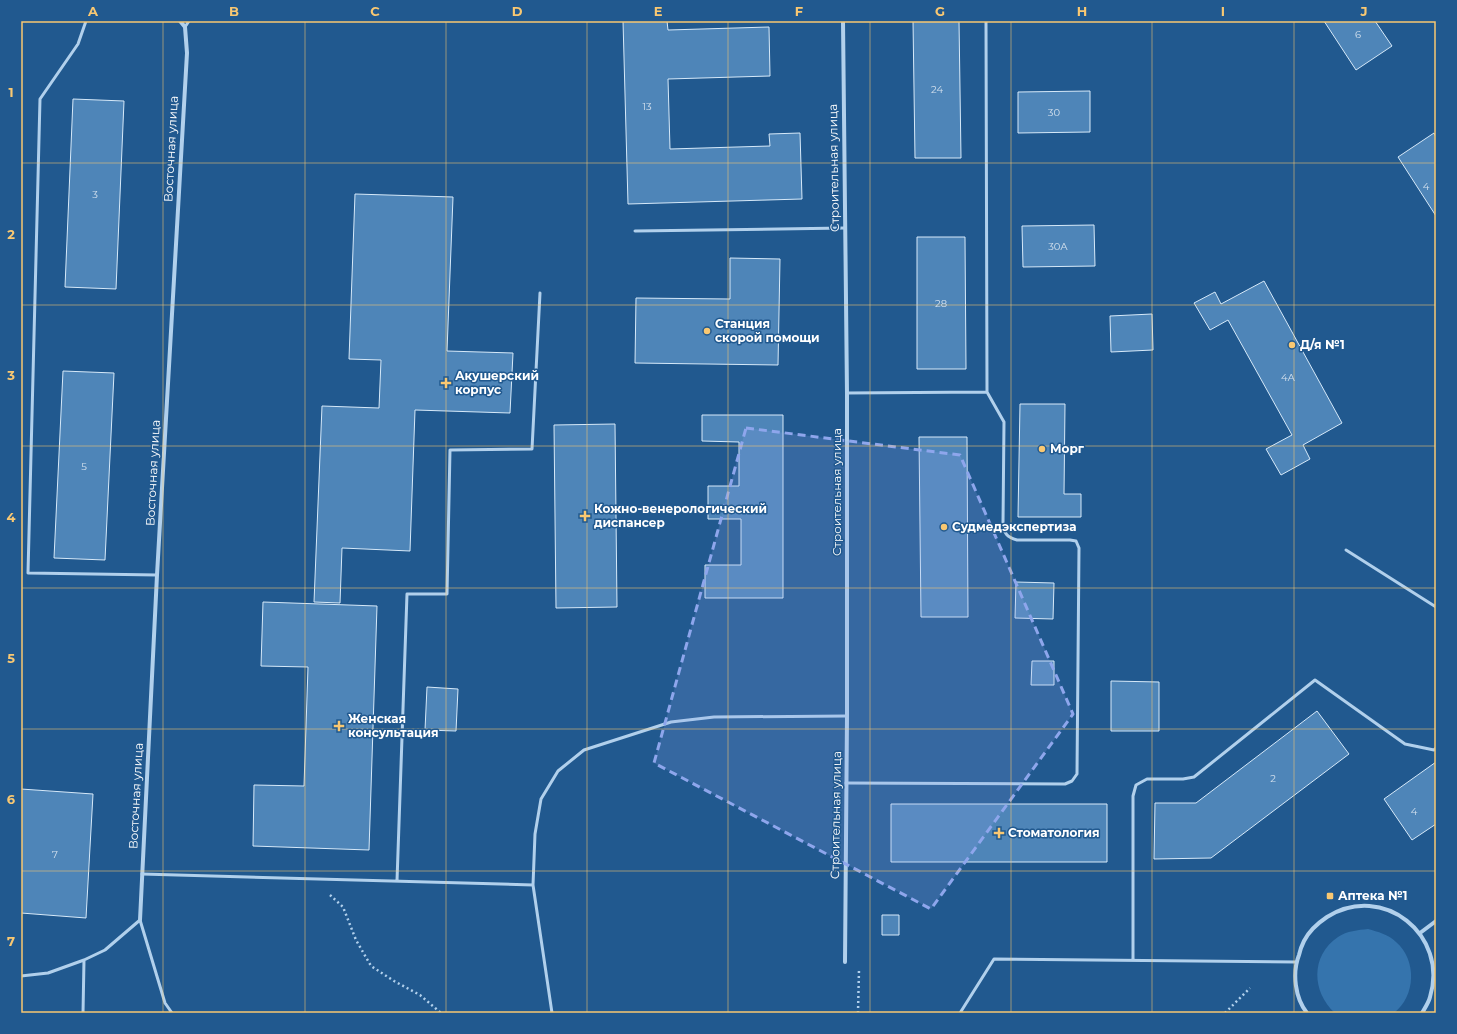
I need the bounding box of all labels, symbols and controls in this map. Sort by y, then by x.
text: A [87,3,99,19]
text: B [229,3,239,19]
text: C [370,3,380,19]
text: D [512,3,523,19]
text: E [654,3,663,19]
text: F [795,3,803,19]
text: G [935,3,945,19]
text: H [1077,3,1087,19]
text: I [1221,3,1225,19]
text: J [1359,3,1368,19]
house number: 6 [1355,28,1361,41]
house number: 24 [931,83,943,96]
text: 1 [8,84,14,100]
street label: Восточная улица [160,95,181,203]
house number: 13 [642,100,652,113]
street label: Строительная улица [825,104,842,232]
house number: 30 [1048,106,1061,119]
house number: 4 [1423,180,1430,193]
house number: 3 [92,188,98,201]
text: 2 [7,226,15,242]
house number: 30А [1048,240,1068,253]
house number: 28 [935,297,947,310]
place label: Станция скорой помощи [715,316,819,345]
marker: Станция скорой помощи [702,326,712,336]
place label: Д/я №1 [1300,337,1345,352]
marker: Д/я №1 [1287,340,1297,350]
text: 3 [6,367,15,383]
place label: Акушерский корпус [455,368,539,397]
house number: 4А [1281,371,1296,384]
marker: Акушерский корпус [440,377,452,389]
street label: Восточная улица [142,419,163,527]
street label: Строительная улица [829,428,844,556]
place label: Морг [1050,441,1085,456]
marker: Морг [1037,444,1047,454]
house number: 5 [81,460,87,473]
place label: Кожно-венерологический диспансер [594,501,767,530]
text: 4 [7,509,16,525]
marker: Кожно-венерологический диспансер [579,510,591,522]
place label: Судмедэкспертиза [952,519,1077,534]
marker: Судмедэкспертиза [939,522,949,532]
text: 5 [7,650,15,666]
place label: Женская консультация [348,711,438,740]
marker: Женская консультация [333,720,345,732]
street label: Восточная улица [125,742,146,850]
street label: Строительная улица [827,751,844,879]
house number: 2 [1270,772,1276,785]
text: 6 [7,791,16,807]
house number: 4 [1411,805,1418,818]
place label: Стоматология [1008,825,1100,840]
marker: Стоматология [993,827,1005,839]
house number: 7 [52,848,58,861]
place label: Аптека №1 [1338,888,1408,903]
marker: Аптека №1 [1325,891,1335,901]
text: 7 [7,933,15,949]

